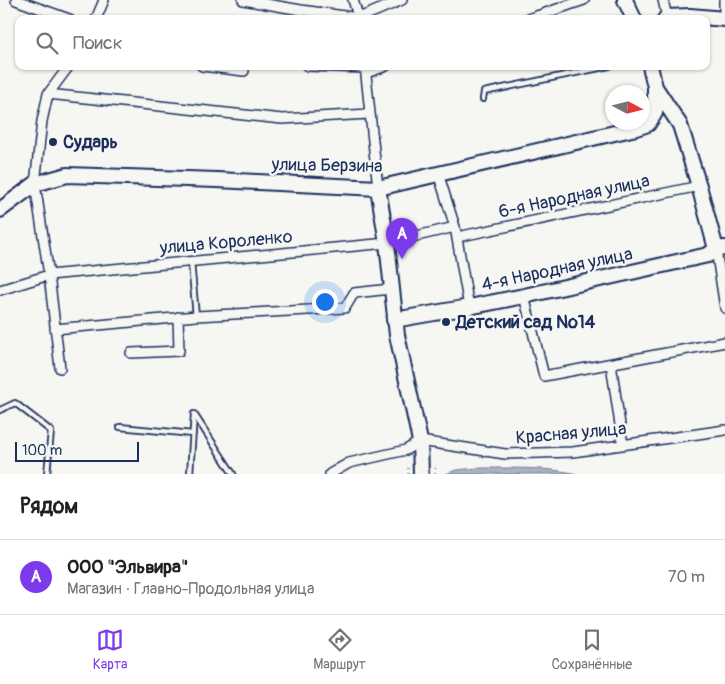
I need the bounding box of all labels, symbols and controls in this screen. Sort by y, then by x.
search box [15,15,710,70]
icon: search [33,29,61,57]
text: Поиск [73,31,123,55]
north arrow [605,85,650,130]
place label: Сударь [63,131,118,154]
marker: Сударь [47,136,59,148]
street label: улица Берзина [270,153,383,178]
street label: 6-я Народная улица [497,169,652,224]
pin: A [386,218,418,259]
street label: улица Короленко [158,225,294,260]
street label: 4-я Народная улица [480,242,635,297]
your location [312,289,338,315]
place label: Детский сад №14 [455,311,596,334]
marker: Детский сад №14 [440,316,452,328]
street label: Красная улица [515,417,627,450]
scale bar [15,439,139,462]
text: 100 m [22,442,62,459]
text: Рядом [20,493,78,520]
text: ООО "Эльвира" [67,555,189,579]
text: A [31,567,41,587]
text: 70 m [668,567,705,587]
text: Магазин · Главно-Продольная улица [67,579,315,599]
tab: Карта [93,626,128,673]
tab: Маршрут [313,626,366,673]
tab: Сохранённые [551,626,632,673]

